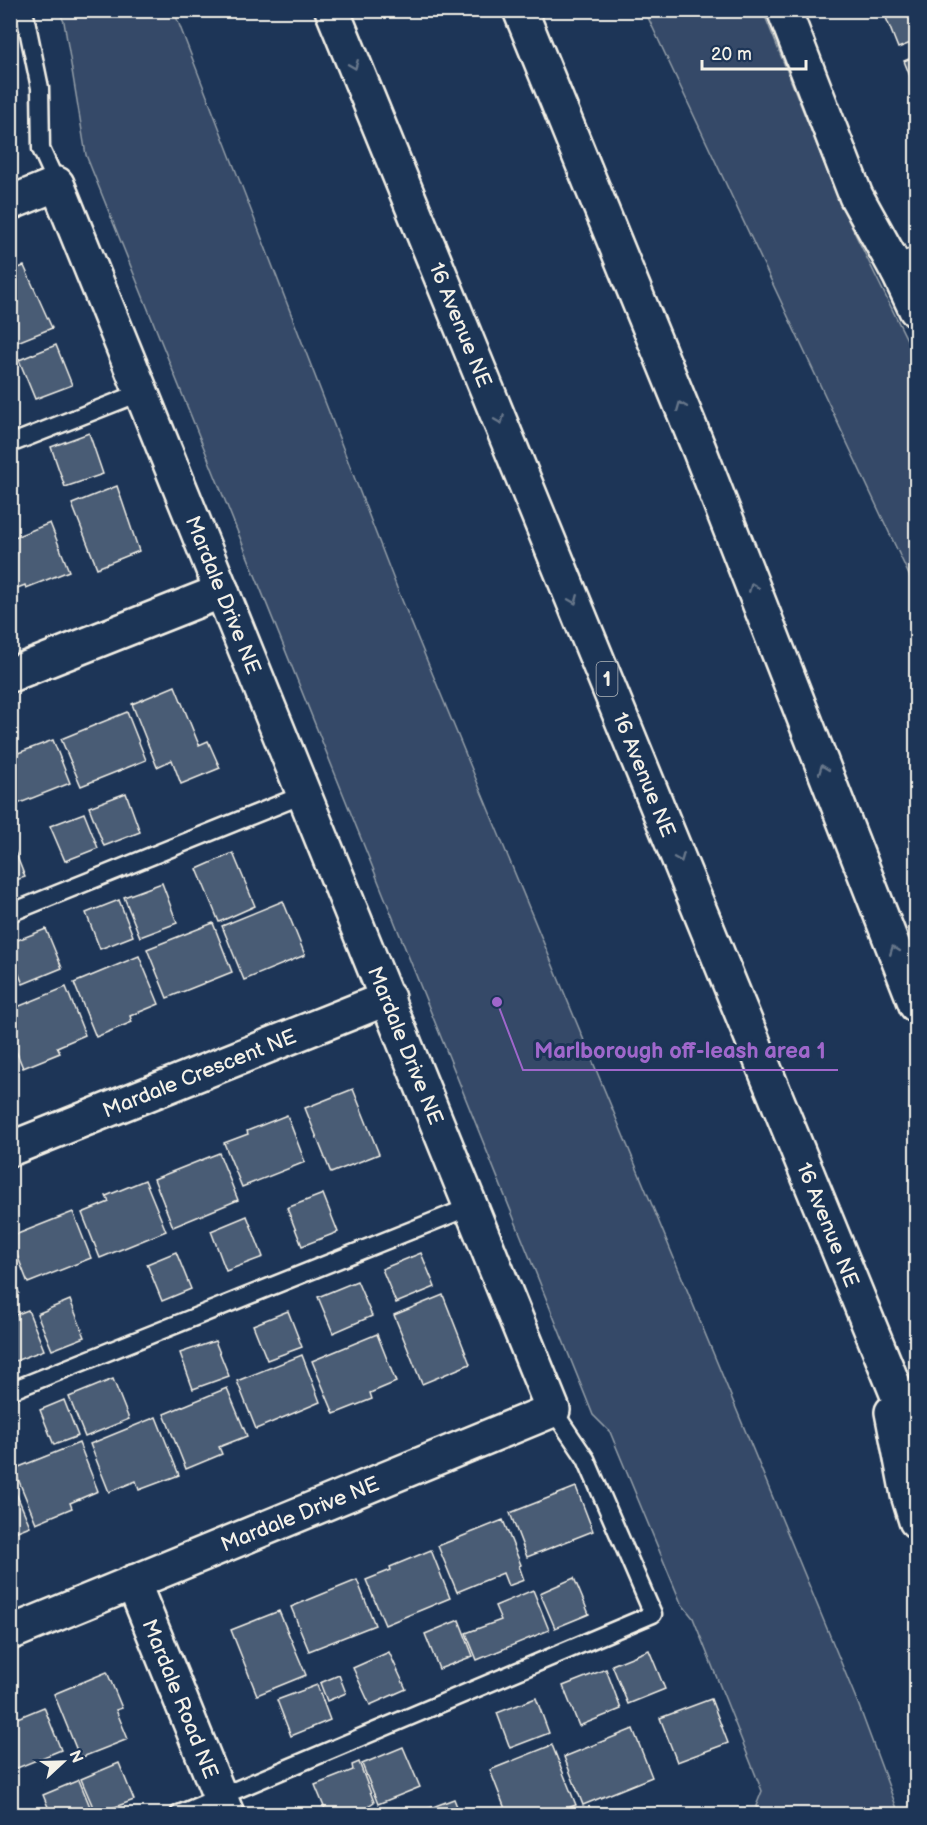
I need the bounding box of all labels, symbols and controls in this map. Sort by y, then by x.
scale bar [702,33,806,71]
text: 20 m [711,44,752,65]
one-way arrow [347,58,359,69]
street label: 16 Avenue NE [423,259,497,391]
one-way arrow [676,401,688,412]
one-way arrow [493,413,505,424]
street label: Mardale Drive NE [180,512,266,678]
one-way arrow [747,582,760,593]
one-way arrow [567,594,579,605]
road number: 1 [596,662,618,696]
street label: 16 Avenue NE [607,709,680,841]
one-way arrow [818,764,831,775]
one-way arrow [673,852,685,863]
one-way arrow [889,946,902,956]
street label: Mardale Drive NE [362,963,448,1128]
street label: Mardale Crescent NE [99,1024,300,1124]
callout: Marlborough off-leash area 1 [523,1030,838,1070]
text: Marlborough off-leash area 1 [534,1038,826,1065]
street label: 16 Avenue NE [791,1159,864,1291]
street label: Mardale Drive NE [217,1471,383,1558]
street label: Mardale Road NE [136,1616,223,1782]
north arrow [33,1732,93,1792]
text: N [64,1748,87,1766]

